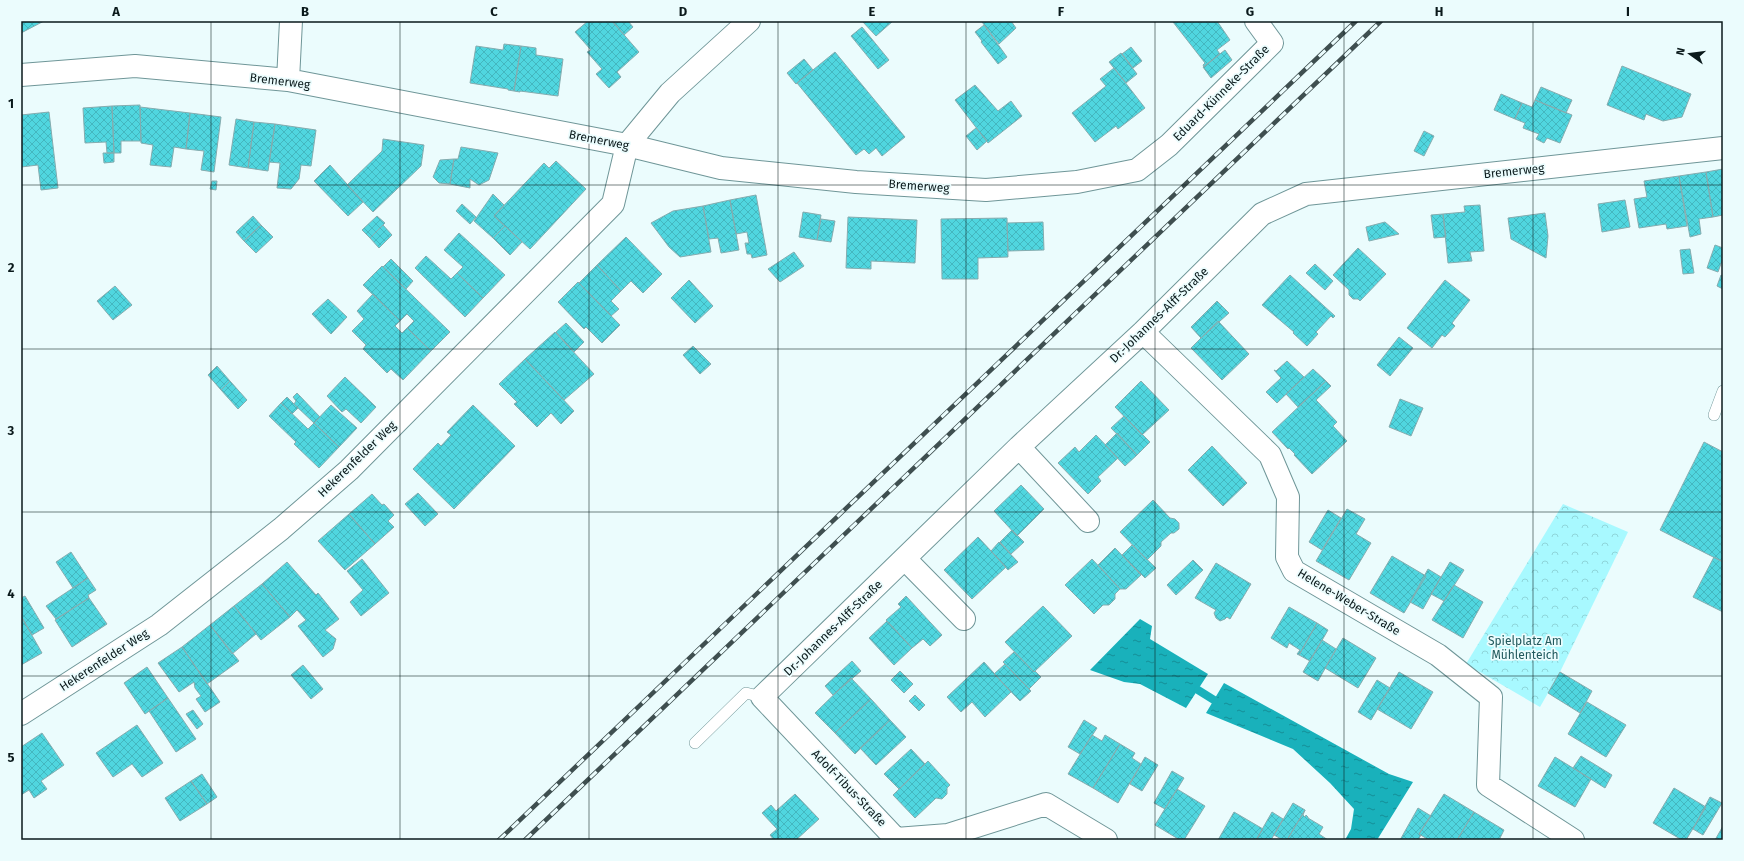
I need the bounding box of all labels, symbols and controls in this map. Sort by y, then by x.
text: A [111,4,120,19]
text: B [301,4,309,19]
text: C [490,4,498,19]
text: D [679,4,688,19]
text: E [869,4,876,19]
text: F [1058,4,1065,19]
text: G [1246,4,1254,19]
text: H [1435,4,1443,19]
text: I [1626,4,1630,19]
north arrow [1670,34,1710,74]
street label: Eduard-Künneke-Straße [1170,42,1272,144]
text: N [1674,47,1688,57]
street label: Bremerweg [249,70,312,92]
text: 1 [8,96,14,111]
street label: Bremerweg [568,127,631,153]
street label: Bremerweg [1483,161,1546,181]
street label: Bremerweg [888,177,951,195]
text: 2 [8,260,15,275]
street label: Dr.-Johannes-Alff-Straße [1107,264,1211,366]
street label: Hekerenfelder Weg [315,418,399,500]
text: 3 [7,423,15,438]
street label: Helene-Weber-Straße [1295,566,1403,638]
street label: Dr.-Johannes-Alff-Straße [781,577,885,679]
text: 4 [7,586,15,601]
street label: Hekerenfelder Weg [57,626,152,694]
park label: Spielplatz Am Mühlenteich [1488,634,1562,662]
street label: Adolf-Tibus-Straße [809,747,889,829]
text: 5 [8,750,15,765]

